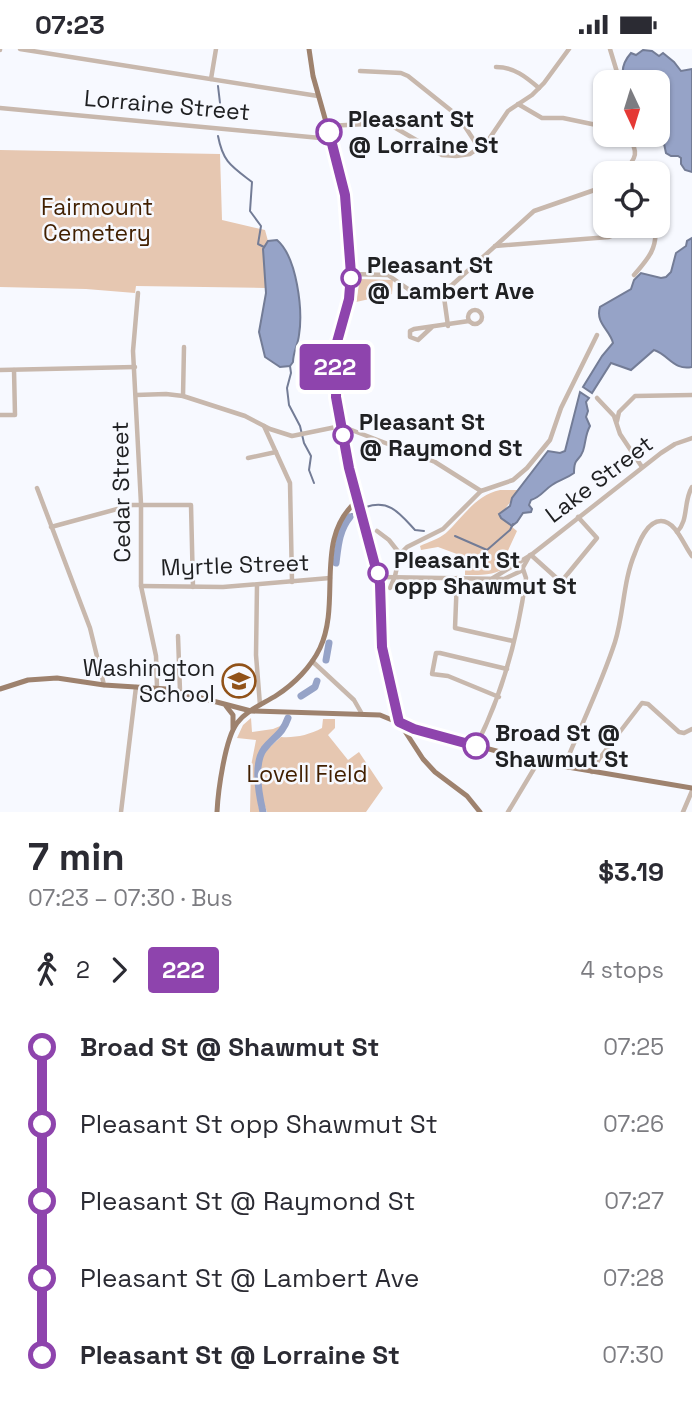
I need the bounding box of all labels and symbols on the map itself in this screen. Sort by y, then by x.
north arrow [593,70,670,147]
street label: Lorraine Street [83,83,251,127]
place label: Pleasant St @ Lorraine St [348,104,499,160]
marker: Pleasant St @ Lorraine St [316,119,342,145]
park label: Fairmount Cemetery [41,192,153,248]
place label: Pleasant St @ Lambert Ave [367,250,535,306]
marker: Pleasant St @ Lambert Ave [341,268,361,288]
line badge: 222 [295,344,375,390]
place label: Pleasant St @ Raymond St [359,407,523,463]
street label: Cedar Street [105,421,137,563]
marker: Pleasant St @ Raymond St [333,425,353,445]
street label: Lake Street [539,429,659,529]
place label: Pleasant St opp Shawmut St [394,545,577,601]
street label: Myrtle Street [160,547,310,583]
marker: Pleasant St opp Shawmut St [368,563,388,583]
place label: Washington School [83,653,215,709]
school or university icon: Washington School [220,662,258,700]
place label: Broad St @ Shawmut St [495,718,629,774]
marker: Broad St @ Shawmut St [463,733,489,759]
park label: Lovell Field [246,759,368,789]

